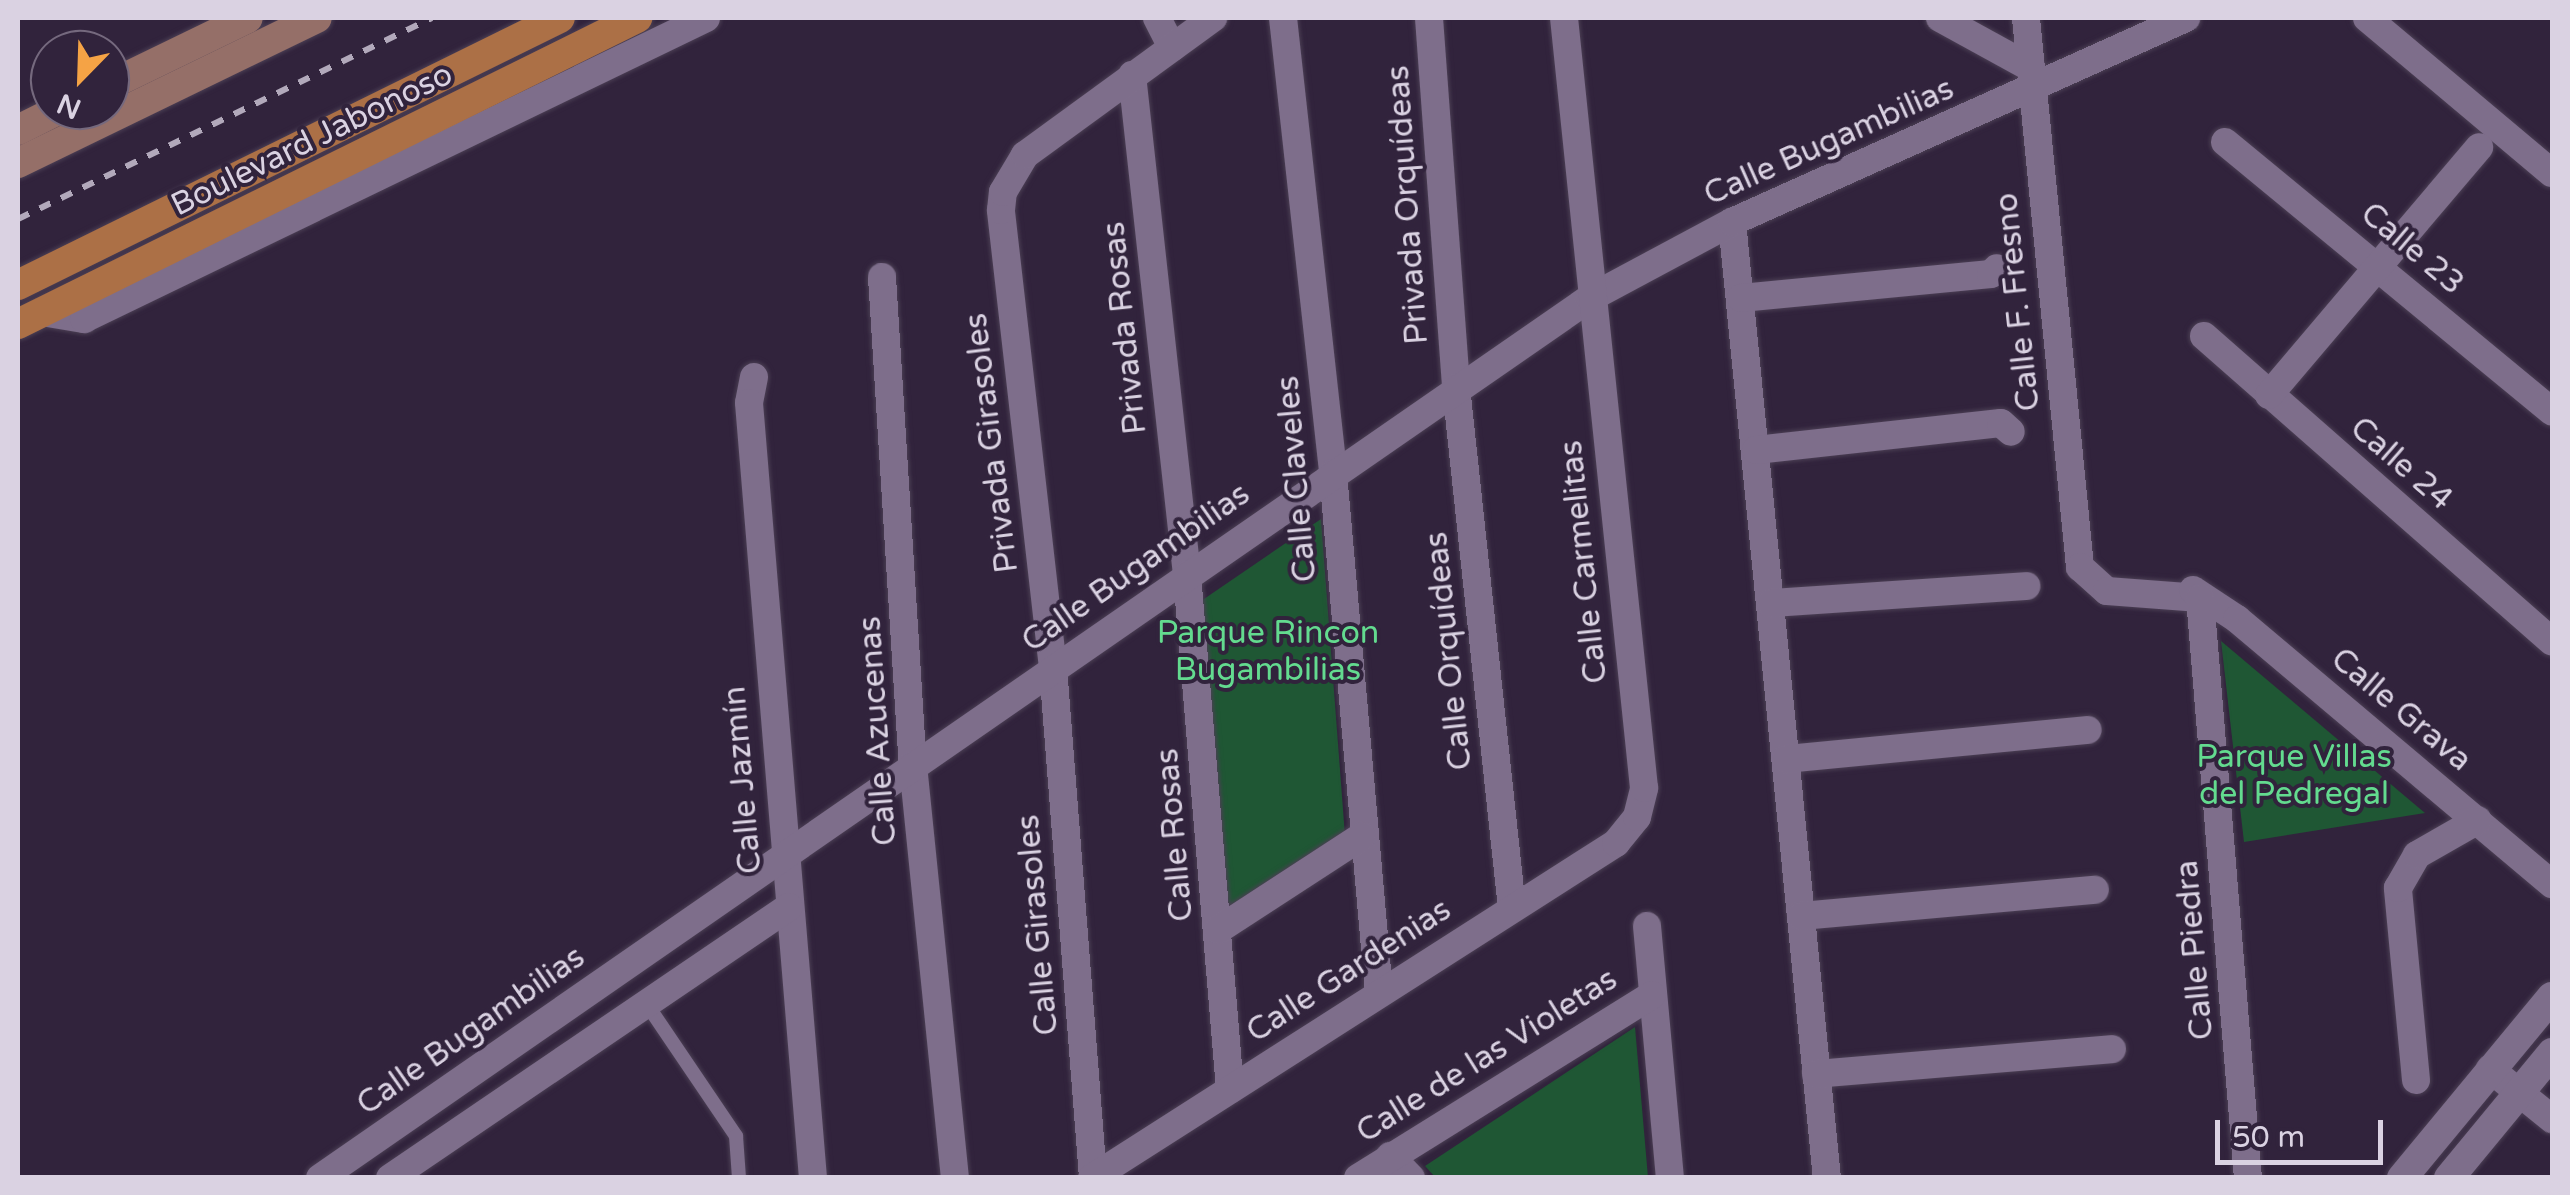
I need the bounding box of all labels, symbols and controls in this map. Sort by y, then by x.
north arrow [30,30,130,130]
street label: Boulevard Jabonoso [165,55,459,225]
street label: Privada Orquídeas [1379,64,1437,346]
street label: Calle Bugambilias [1698,70,1960,214]
text: N [52,86,86,126]
street label: Calle F. Fresno [1987,191,2049,413]
street label: Calle 23 [2353,195,2471,303]
street label: Privada Rosas [1095,220,1155,436]
street label: Privada Girasoles [957,311,1027,575]
street label: Calle Claveles [1269,374,1325,584]
street label: Calle 24 [2342,409,2460,519]
street label: Calle Carmelitas [1552,439,1616,685]
street label: Calle Bugambilias [1015,475,1257,661]
street label: Calle Orquídeas [1417,530,1481,772]
street label: Calle Azucenas [851,615,905,847]
park label: Parque Rincon Bugambilias [1157,615,1379,690]
street label: Calle Grava [2323,640,2479,780]
street label: Calle Jazmín [716,685,770,875]
park label: Parque Villas del Pedregal [2196,739,2392,814]
street label: Calle Rosas [1148,747,1202,923]
street label: Calle Girasoles [1009,813,1067,1037]
street label: Calle Piedra [2168,858,2222,1042]
street label: Calle Gardenias [1240,891,1458,1051]
street label: Calle Bugambilias [350,938,592,1124]
street label: Calle de las Violetas [1350,960,1624,1152]
scale bar [2220,1100,2388,1162]
text: 50 m [2232,1119,2305,1156]

